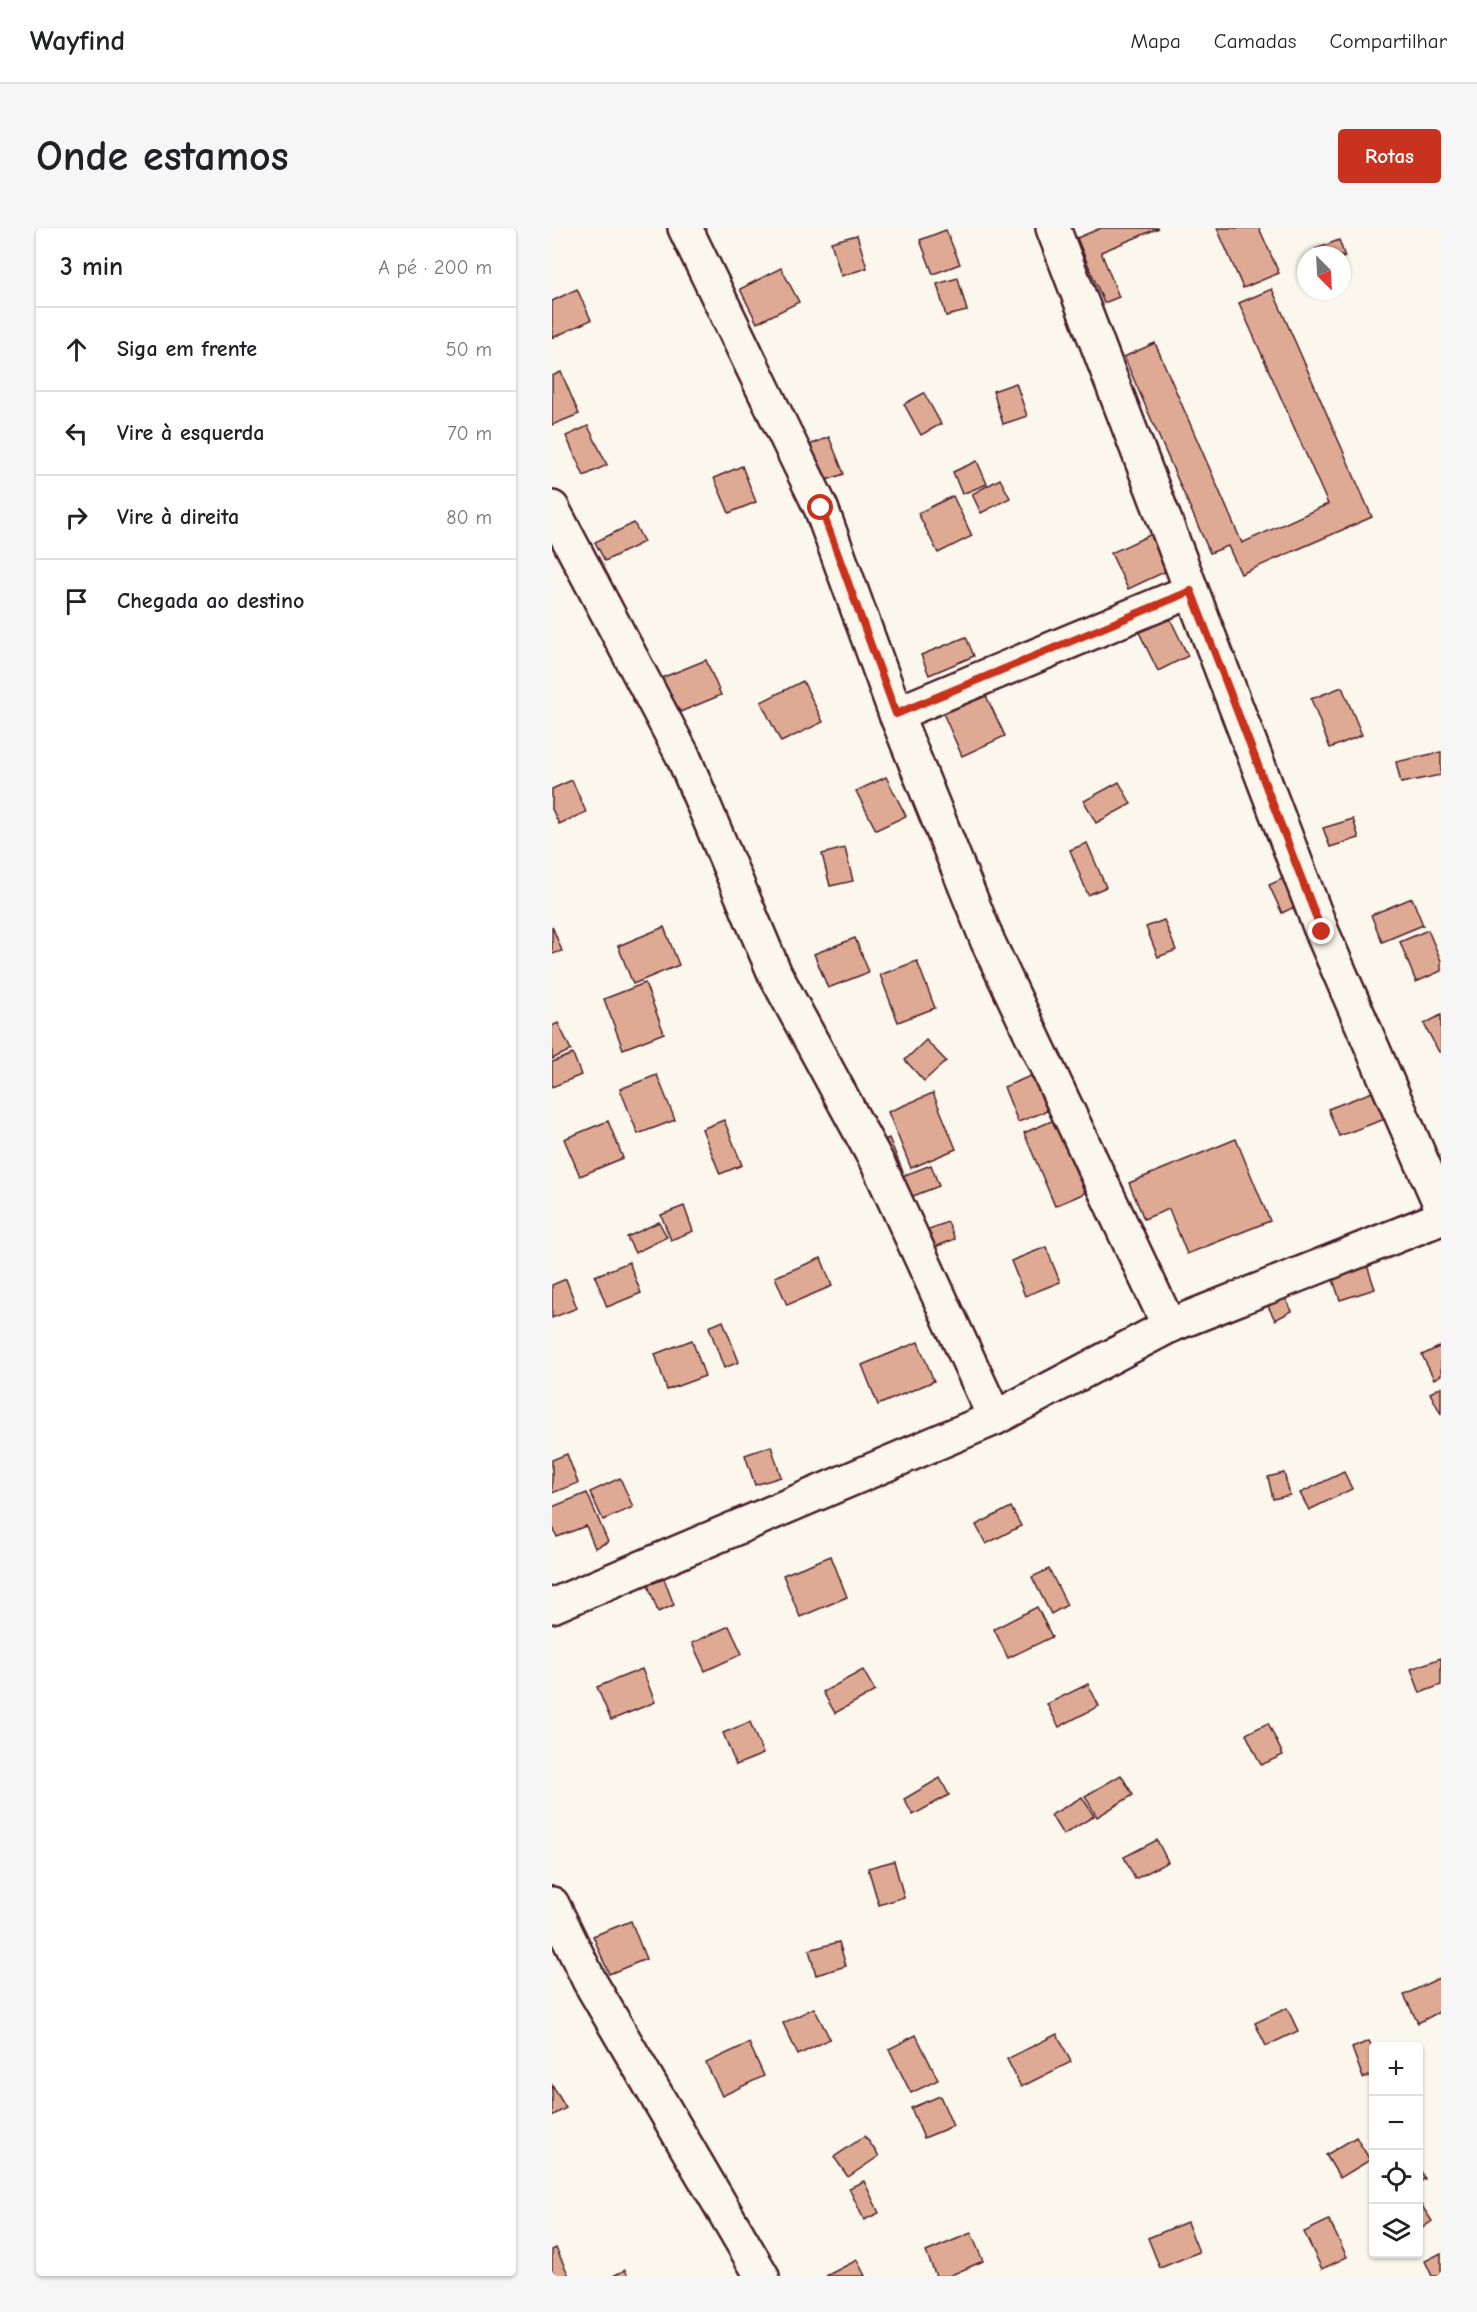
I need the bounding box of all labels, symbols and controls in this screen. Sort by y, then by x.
text: Wayfind [30,25,125,57]
text: Mapa [1130,29,1181,53]
text: Camadas [1214,29,1297,53]
text: Compartilhar [1330,29,1447,53]
button: Rotas [1338,129,1441,183]
text: Onde estamos [36,132,289,181]
north arrow [1297,246,1351,300]
text: 3 min [60,252,123,282]
text: A pé · 200 m [378,256,492,279]
icon: ahead [60,333,93,366]
text: Siga em frente [117,336,257,362]
text: 50 m [446,338,492,361]
icon: left [60,417,93,450]
text: Vire à esquerda [117,420,265,446]
text: 70 m [447,422,492,445]
route start [807,494,833,520]
icon: right [60,501,93,534]
text: Vire à direita [117,504,239,530]
text: 80 m [446,506,492,529]
icon: arrive [60,585,93,618]
text: Chegada ao destino [117,588,304,614]
route end [1308,918,1334,944]
map controls [1369,2042,1423,2258]
button: + [1369,2042,1423,2096]
button: − [1369,2096,1423,2150]
button: locate [1369,2150,1423,2204]
button: layers [1369,2204,1423,2258]

